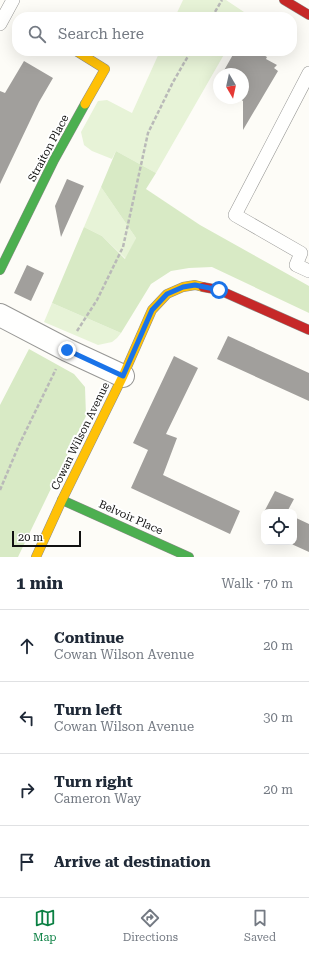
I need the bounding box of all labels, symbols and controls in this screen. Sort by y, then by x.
search box [12,12,297,56]
icon: search [26,23,48,45]
text: Search here [58,25,144,43]
north arrow [213,68,249,104]
street label: Straiton Place [25,113,72,184]
route start [210,281,228,299]
route end [58,341,76,359]
street label: Cowan Wilson Avenue [49,380,112,492]
street label: Belvoir Place [97,498,165,537]
map controls [261,509,297,545]
button: locate [261,509,297,545]
scale bar [12,529,81,548]
text: 20 m [18,531,43,544]
text: 1 min [16,573,63,593]
text: Walk · 70 m [221,576,293,591]
text: Continue [54,629,124,647]
icon: ahead [16,635,38,657]
text: 20 m [263,638,293,653]
text: Cowan Wilson Avenue [54,647,194,662]
text: Turn left [54,701,122,719]
icon: left [16,707,38,729]
text: 30 m [263,710,293,725]
text: Cowan Wilson Avenue [54,719,194,734]
text: Turn right [54,773,133,791]
icon: right [16,779,38,801]
text: 20 m [263,782,293,797]
text: Cameron Way [54,791,141,806]
icon: arrive [16,851,38,873]
text: Arrive at destination [54,853,210,871]
tab: Map [33,907,57,944]
tab: Directions [123,907,178,944]
tab: Saved [244,907,276,944]

